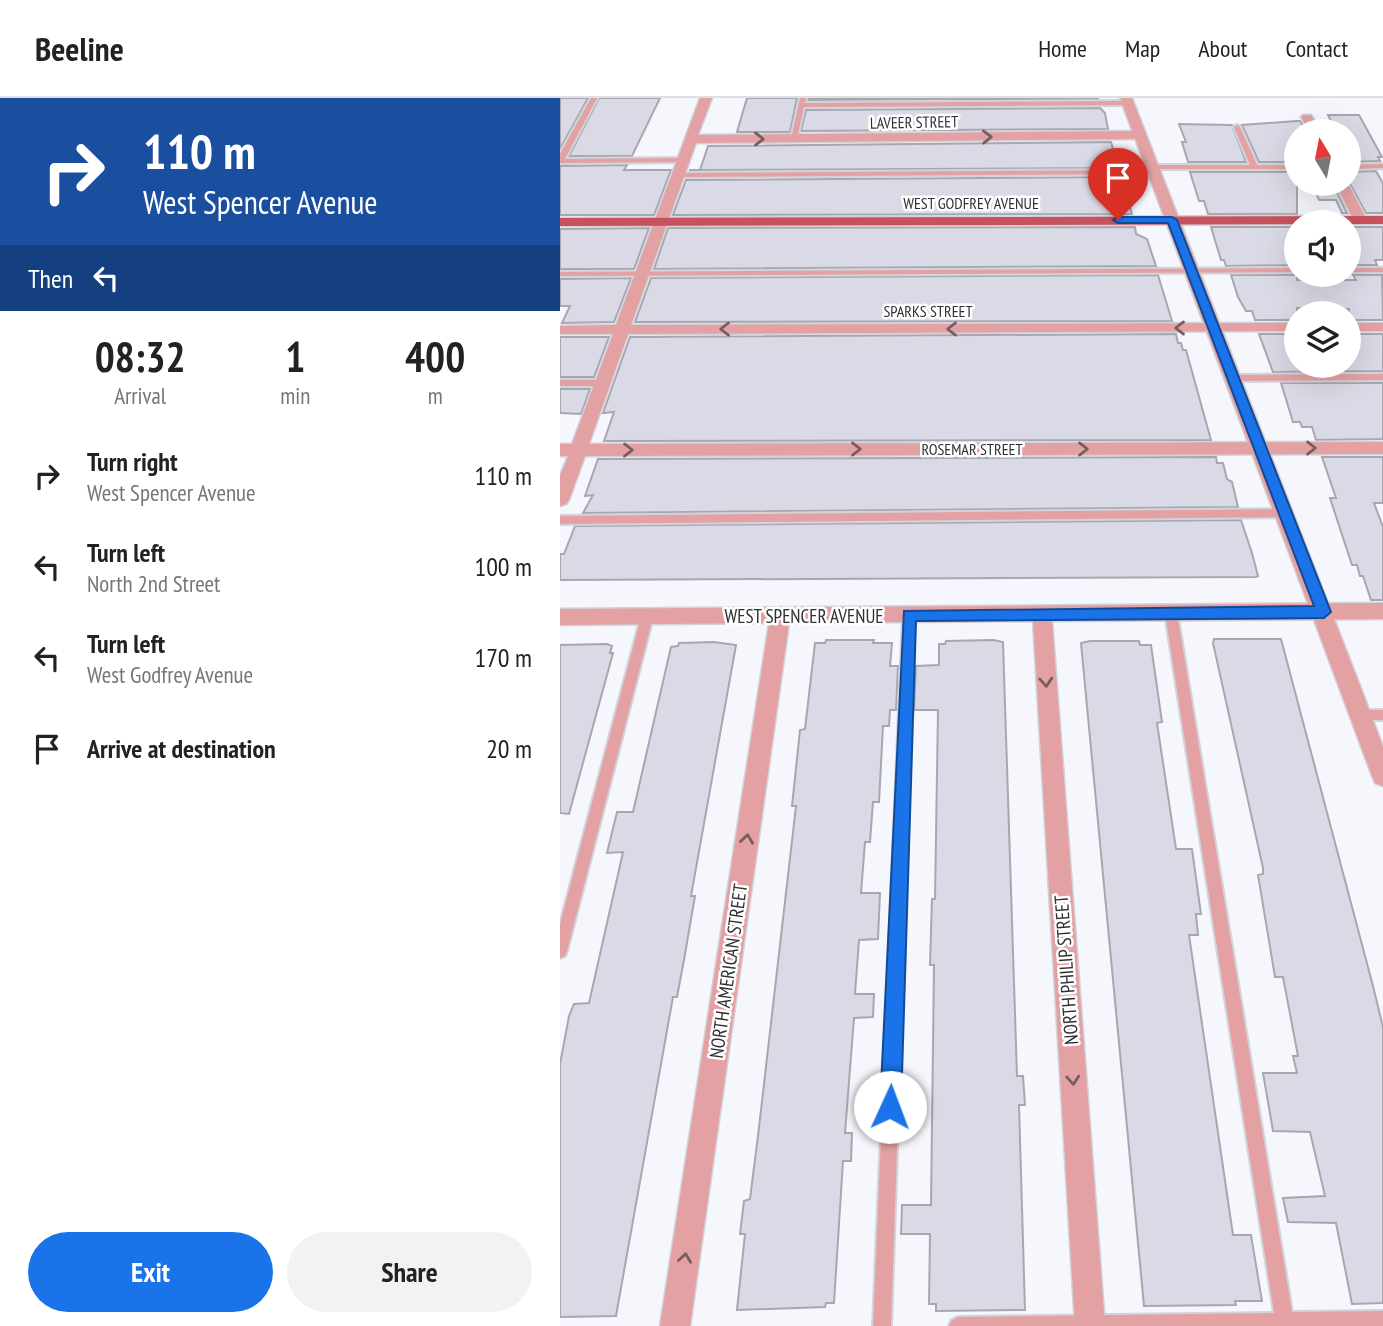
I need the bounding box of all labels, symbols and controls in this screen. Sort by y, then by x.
text: Beeline [35,27,124,70]
text: Home [1038,33,1087,64]
text: Map [1125,33,1160,64]
text: About [1198,33,1247,64]
text: Contact [1285,33,1348,64]
street label: LAVEER STREET [870,111,958,133]
text: 110 m [143,119,256,183]
north arrow [1284,119,1362,196]
map controls [1284,119,1361,378]
icon: right [28,126,119,217]
one-way arrow [982,129,992,145]
one-way arrow [754,131,765,147]
pin [1088,148,1148,220]
icon: arrive [1099,159,1137,197]
text: West Spencer Avenue [143,181,378,223]
street label: WEST GODFREY AVENUE [903,193,1039,213]
button: sound [1284,210,1361,287]
icon: left [87,259,125,297]
text: Then [28,262,73,295]
street label: SPARKS STREET [883,301,973,321]
button: layers [1284,301,1361,378]
one-way arrow [1174,320,1184,336]
one-way arrow [719,321,729,337]
one-way arrow [946,321,957,337]
text: 08:32 [95,329,186,384]
text: 1 [285,329,305,384]
text: 400 [405,329,465,384]
text: Arrival [114,381,166,410]
text: min [280,381,310,410]
text: m [428,381,443,410]
street label: ROSEMAR STREET [921,439,1023,459]
one-way arrow [1306,440,1316,456]
one-way arrow [851,441,861,457]
one-way arrow [1078,441,1089,457]
one-way arrow [623,442,634,458]
text: Turn right [87,445,178,478]
icon: right [28,457,66,495]
text: 110 m [474,459,532,492]
text: West Spencer Avenue [87,478,256,507]
text: Turn left [87,536,165,569]
icon: left [28,548,66,586]
text: 100 m [474,550,532,583]
text: North 2nd Street [87,569,220,598]
street label: WEST SPENCER AVENUE [725,604,884,628]
text: Turn left [87,627,165,660]
icon: left [28,639,66,677]
text: 170 m [474,641,532,674]
text: West Godfrey Avenue [87,660,253,689]
one-way arrow [1038,677,1053,688]
icon: arrive [28,730,66,768]
text: Arrive at destination [87,732,276,765]
text: 20 m [486,732,532,765]
one-way arrow [739,834,754,845]
street label: NORTH AMERICAN STREET [704,882,752,1060]
street label: NORTH PHILIP STREET [1049,894,1083,1045]
position arrow [853,1070,927,1144]
one-way arrow [1065,1075,1080,1086]
button: Exit [28,1232,273,1312]
button: Share [287,1232,532,1312]
one-way arrow [678,1253,693,1264]

